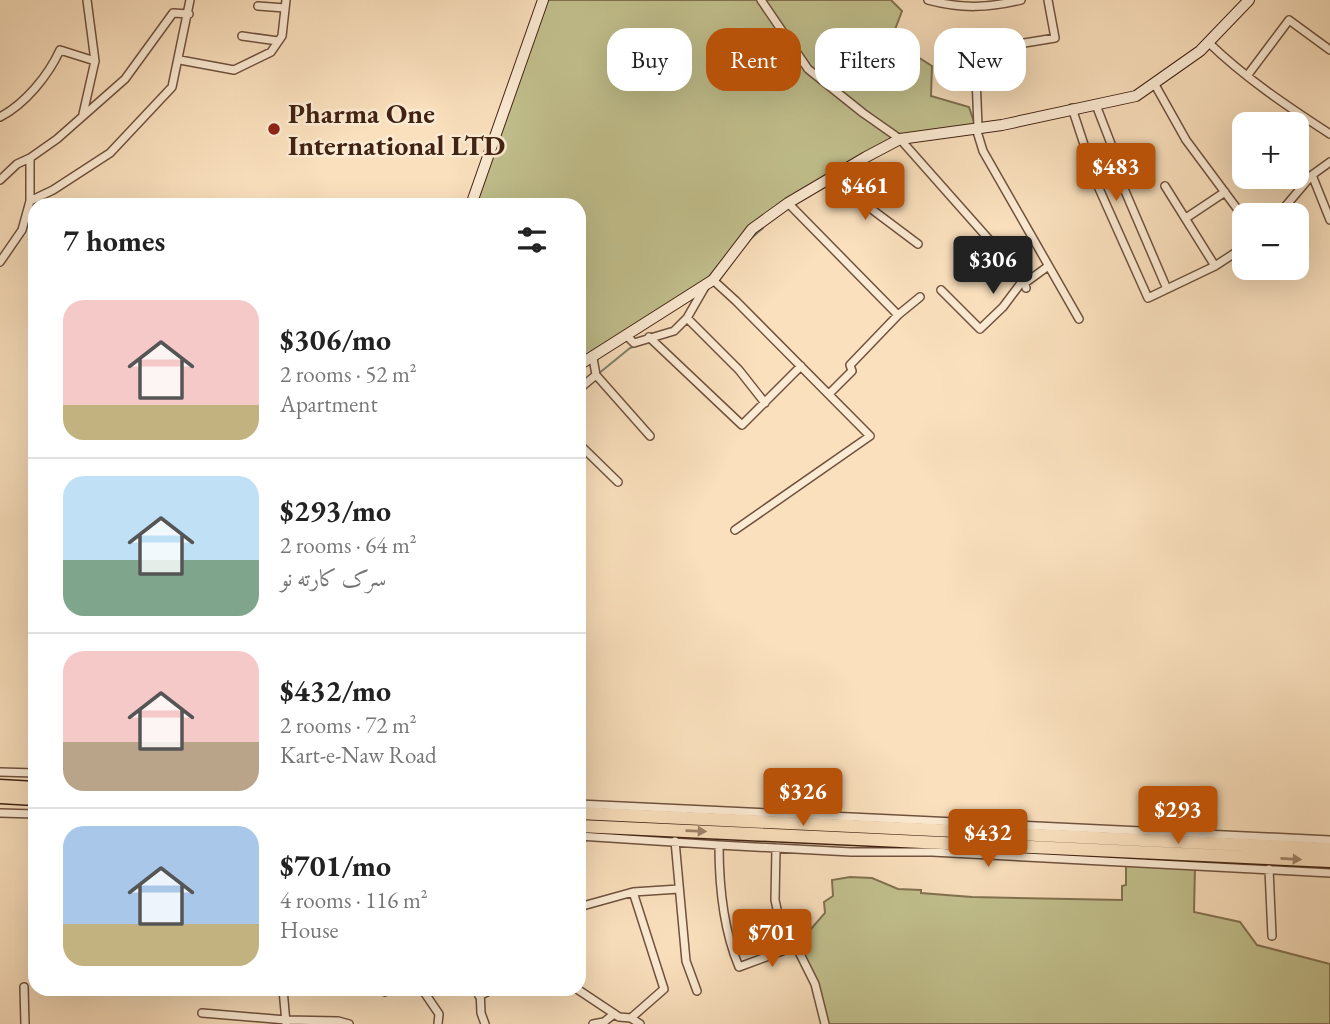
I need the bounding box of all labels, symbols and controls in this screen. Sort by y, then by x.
chip: Buy [607,28,692,91]
chip: Rent [706,28,801,91]
chip: Filters [815,28,920,91]
chip: New [934,28,1026,91]
place label: Pharma One International LTD [288,95,505,163]
map controls [1232,112,1309,280]
button: + [1232,112,1309,189]
marker: Pharma One International LTD [266,121,282,137]
pin: $483 [1075,144,1157,203]
text: $483 [1092,151,1140,181]
pin: $461 [824,162,906,222]
text: $461 [841,170,889,200]
button: − [1232,203,1309,280]
text: 7 homes [63,221,165,260]
icon: filters [513,221,551,259]
pin: $306 [952,236,1034,296]
text: $306 [969,244,1017,274]
text: $306/mo [280,320,391,359]
icon: home [119,328,203,412]
text: 2 rooms · 52 m² [280,359,417,389]
text: Apartment [280,389,378,419]
text: $293/mo [280,491,391,530]
icon: home [119,504,203,588]
text: 2 rooms · 64 m² [280,530,417,560]
text: سرک کارته نو [280,563,387,593]
text: $432/mo [280,671,391,710]
icon: home [119,679,203,763]
text: 2 rooms · 72 m² [280,710,417,740]
text: Kart-e-Naw Road [280,740,437,770]
pin: $326 [762,768,844,828]
text: $326 [779,776,827,806]
pin: $293 [1137,786,1219,846]
text: $293 [1154,794,1202,824]
pin: $432 [947,810,1029,869]
text: $432 [964,817,1012,847]
one-way arrow [686,825,708,836]
text: $701/mo [280,846,391,885]
icon: home [119,854,203,938]
one-way arrow [1280,854,1302,865]
text: 4 rooms · 116 m² [280,885,428,915]
pin: $701 [731,909,813,969]
text: House [280,915,339,945]
text: $701 [748,917,796,947]

